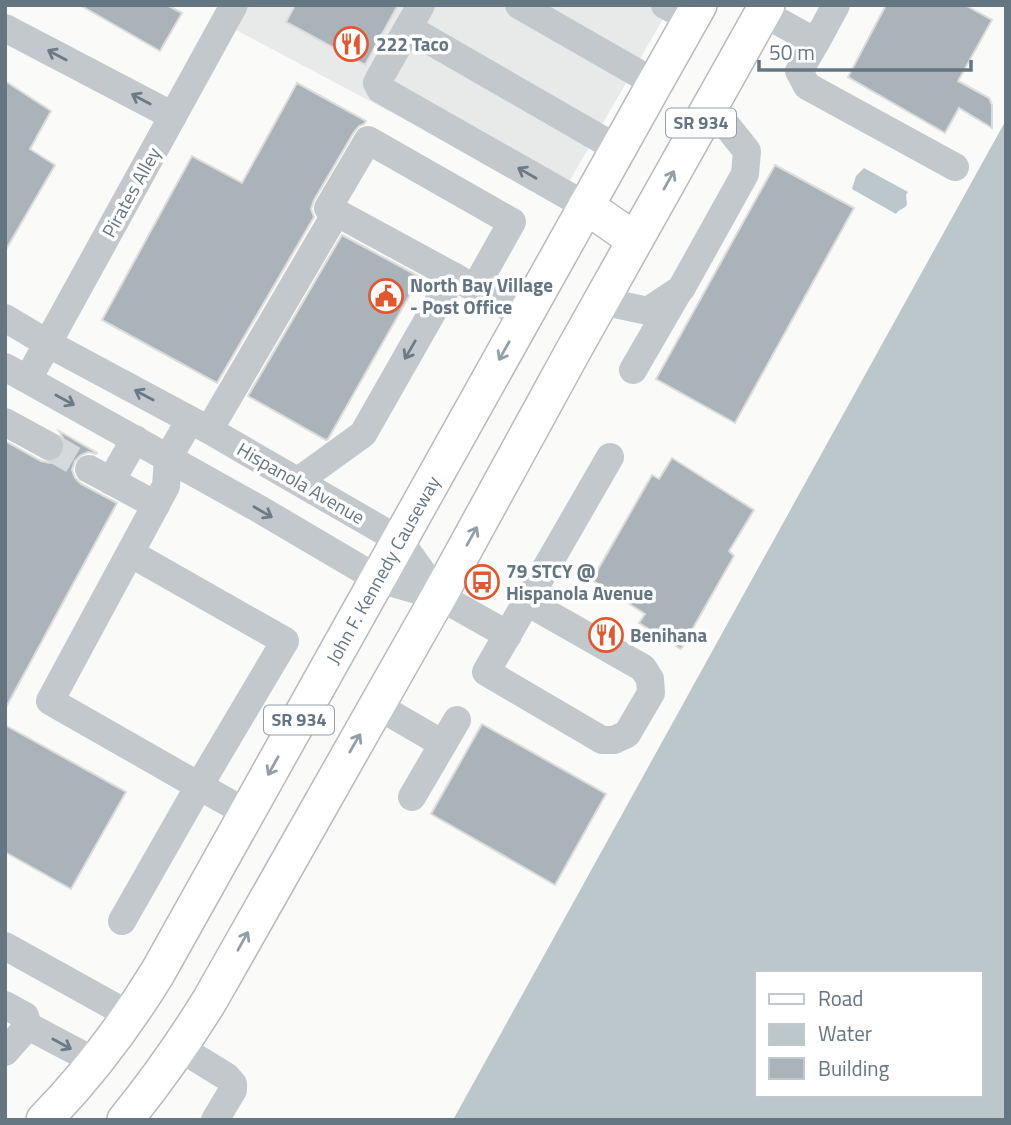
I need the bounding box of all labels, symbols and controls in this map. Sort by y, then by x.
restaurant icon: 222 Taco [332,25,370,63]
scale bar [759,28,971,72]
place label: 222 Taco [376,29,449,58]
text: 50 m [769,36,815,68]
one-way arrow [47,47,68,61]
one-way arrow [131,92,151,106]
road number: SR 934 [666,109,736,138]
street label: Pirates Alley [94,141,167,242]
one-way arrow [517,165,537,179]
one-way arrow [662,171,676,191]
place label: North Bay Village - Post Office [410,270,553,321]
public building icon: North Bay Village - Post Office [367,277,405,315]
one-way arrow [403,339,417,359]
one-way arrow [497,341,511,361]
one-way arrow [134,388,155,401]
one-way arrow [54,394,75,407]
street label: Hispanola Avenue [232,434,370,531]
street label: John F. Kennedy Causeway [318,470,447,669]
one-way arrow [252,506,273,519]
one-way arrow [466,526,479,547]
place label: 79 STCY @ Hispanola Avenue [506,556,654,607]
bus stop icon: 79 STCY @ Hispanola Avenue [463,563,501,601]
restaurant icon: Benihana [587,616,625,654]
place label: Benihana [630,620,707,649]
road number: SR 934 [264,706,334,734]
one-way arrow [349,733,362,754]
one-way arrow [266,756,280,776]
one-way arrow [236,931,250,951]
legend [755,971,983,1097]
text: Road [818,982,863,1014]
text: Water [818,1017,872,1049]
one-way arrow [51,1038,72,1051]
text: Building [818,1052,890,1084]

